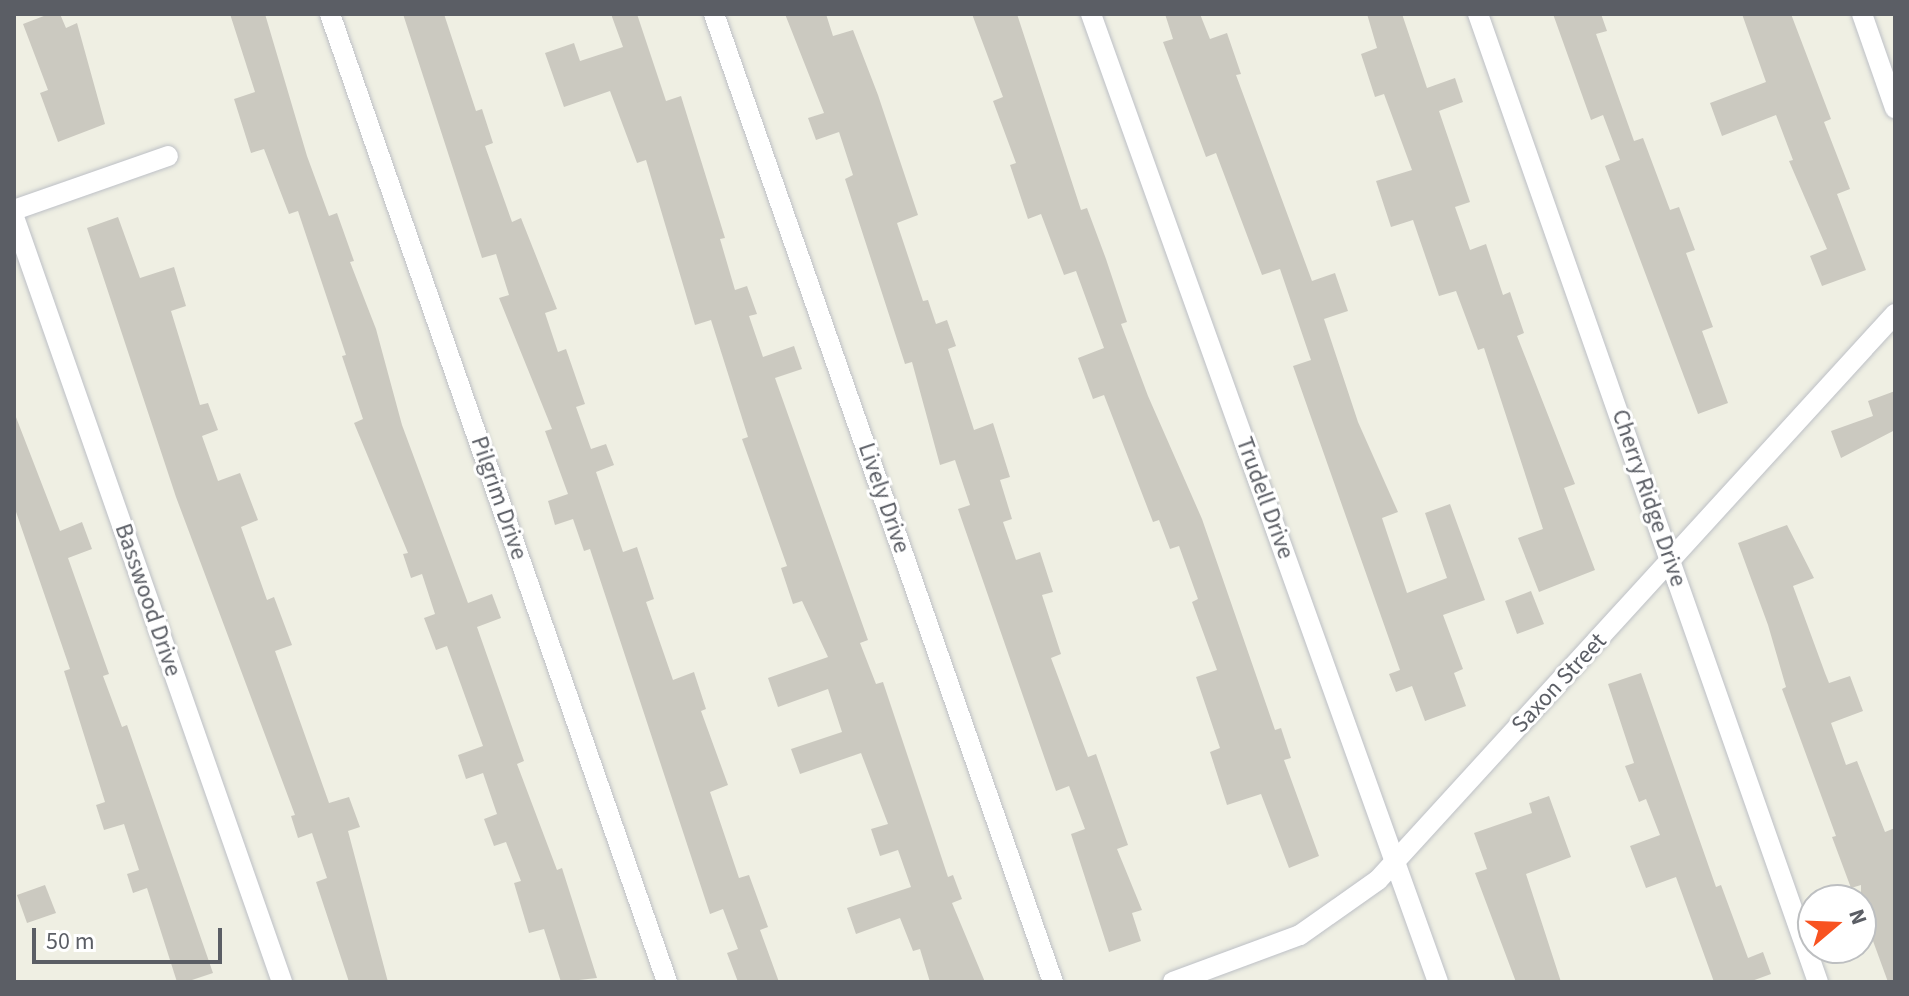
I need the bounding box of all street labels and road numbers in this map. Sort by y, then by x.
street label: Cherry Ridge Drive [1605,406,1693,590]
street label: Pilgrim Drive [464,432,534,564]
street label: Trudell Drive [1230,433,1300,563]
street label: Lively Drive [852,439,916,557]
street label: Basswood Drive [108,520,188,680]
street label: Saxon Street [1505,627,1613,739]

